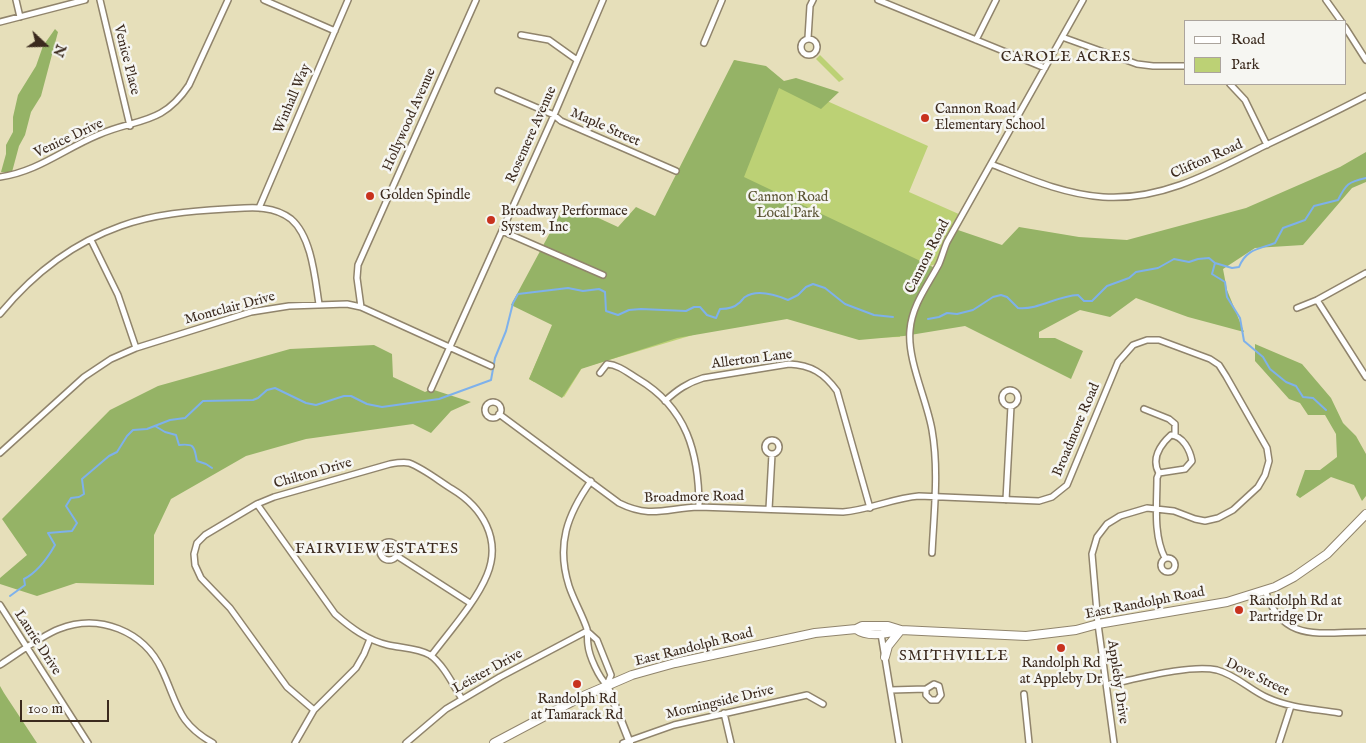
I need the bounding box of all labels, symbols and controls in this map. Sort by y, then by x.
north arrow [20,20,70,70]
legend [1184,20,1346,85]
street label: Venice Place [109,23,143,97]
text: Road [1231,30,1265,49]
text: N [48,41,70,59]
district label: CAROLE ACRES [999,49,1133,67]
text: Park [1231,55,1260,74]
street label: Winhall Way [271,62,315,136]
street label: Hollywood Avenue [380,66,440,174]
street label: Rosemere Avenue [503,84,561,186]
place label: Cannon Road Elementary School [935,102,1045,134]
street label: Maple Street [567,105,643,151]
marker: Cannon Road Elementary School [919,112,931,124]
street label: Venice Drive [32,116,106,162]
street label: Clifton Road [1168,137,1246,183]
place label: Golden Spindle [380,188,470,204]
marker: Golden Spindle [364,190,376,202]
park label: Cannon Road Local Park [748,190,828,222]
place label: Broadway Performace System, Inc [501,204,628,236]
marker: Broadway Performace System, Inc [485,214,497,226]
street label: Cannon Road [902,217,954,297]
street label: Montclair Drive [183,289,277,329]
street label: Allerton Lane [711,347,793,373]
street label: Broadmore Road [1050,381,1104,479]
street label: Chilton Drive [272,455,354,493]
street label: Broadmore Road [644,489,744,507]
district label: FAIRVIEW ESTATES [293,541,461,559]
street label: East Randolph Road [1084,584,1206,624]
place label: Randolph Rd at Partridge Dr [1249,594,1342,626]
marker: Randolph Rd at Partridge Dr [1233,604,1245,616]
street label: Laurie Drive [10,607,64,679]
street label: East Randolph Road [633,625,755,671]
street label: Appleby Drive [1103,639,1131,725]
marker: Randolph Rd at Appleby Dr [1055,642,1067,654]
street label: Leister Drive [450,646,526,698]
district label: SMITHVILLE [898,648,1010,666]
street label: Dove Street [1222,655,1292,701]
place label: Randolph Rd at Appleby Dr [1020,656,1102,689]
marker: Randolph Rd at Tamarack Rd [571,678,583,690]
street label: Morningside Drive [664,682,776,724]
scale bar [22,690,111,722]
place label: Randolph Rd at Tamarack Rd [531,692,623,724]
text: 100 m [28,699,63,718]

